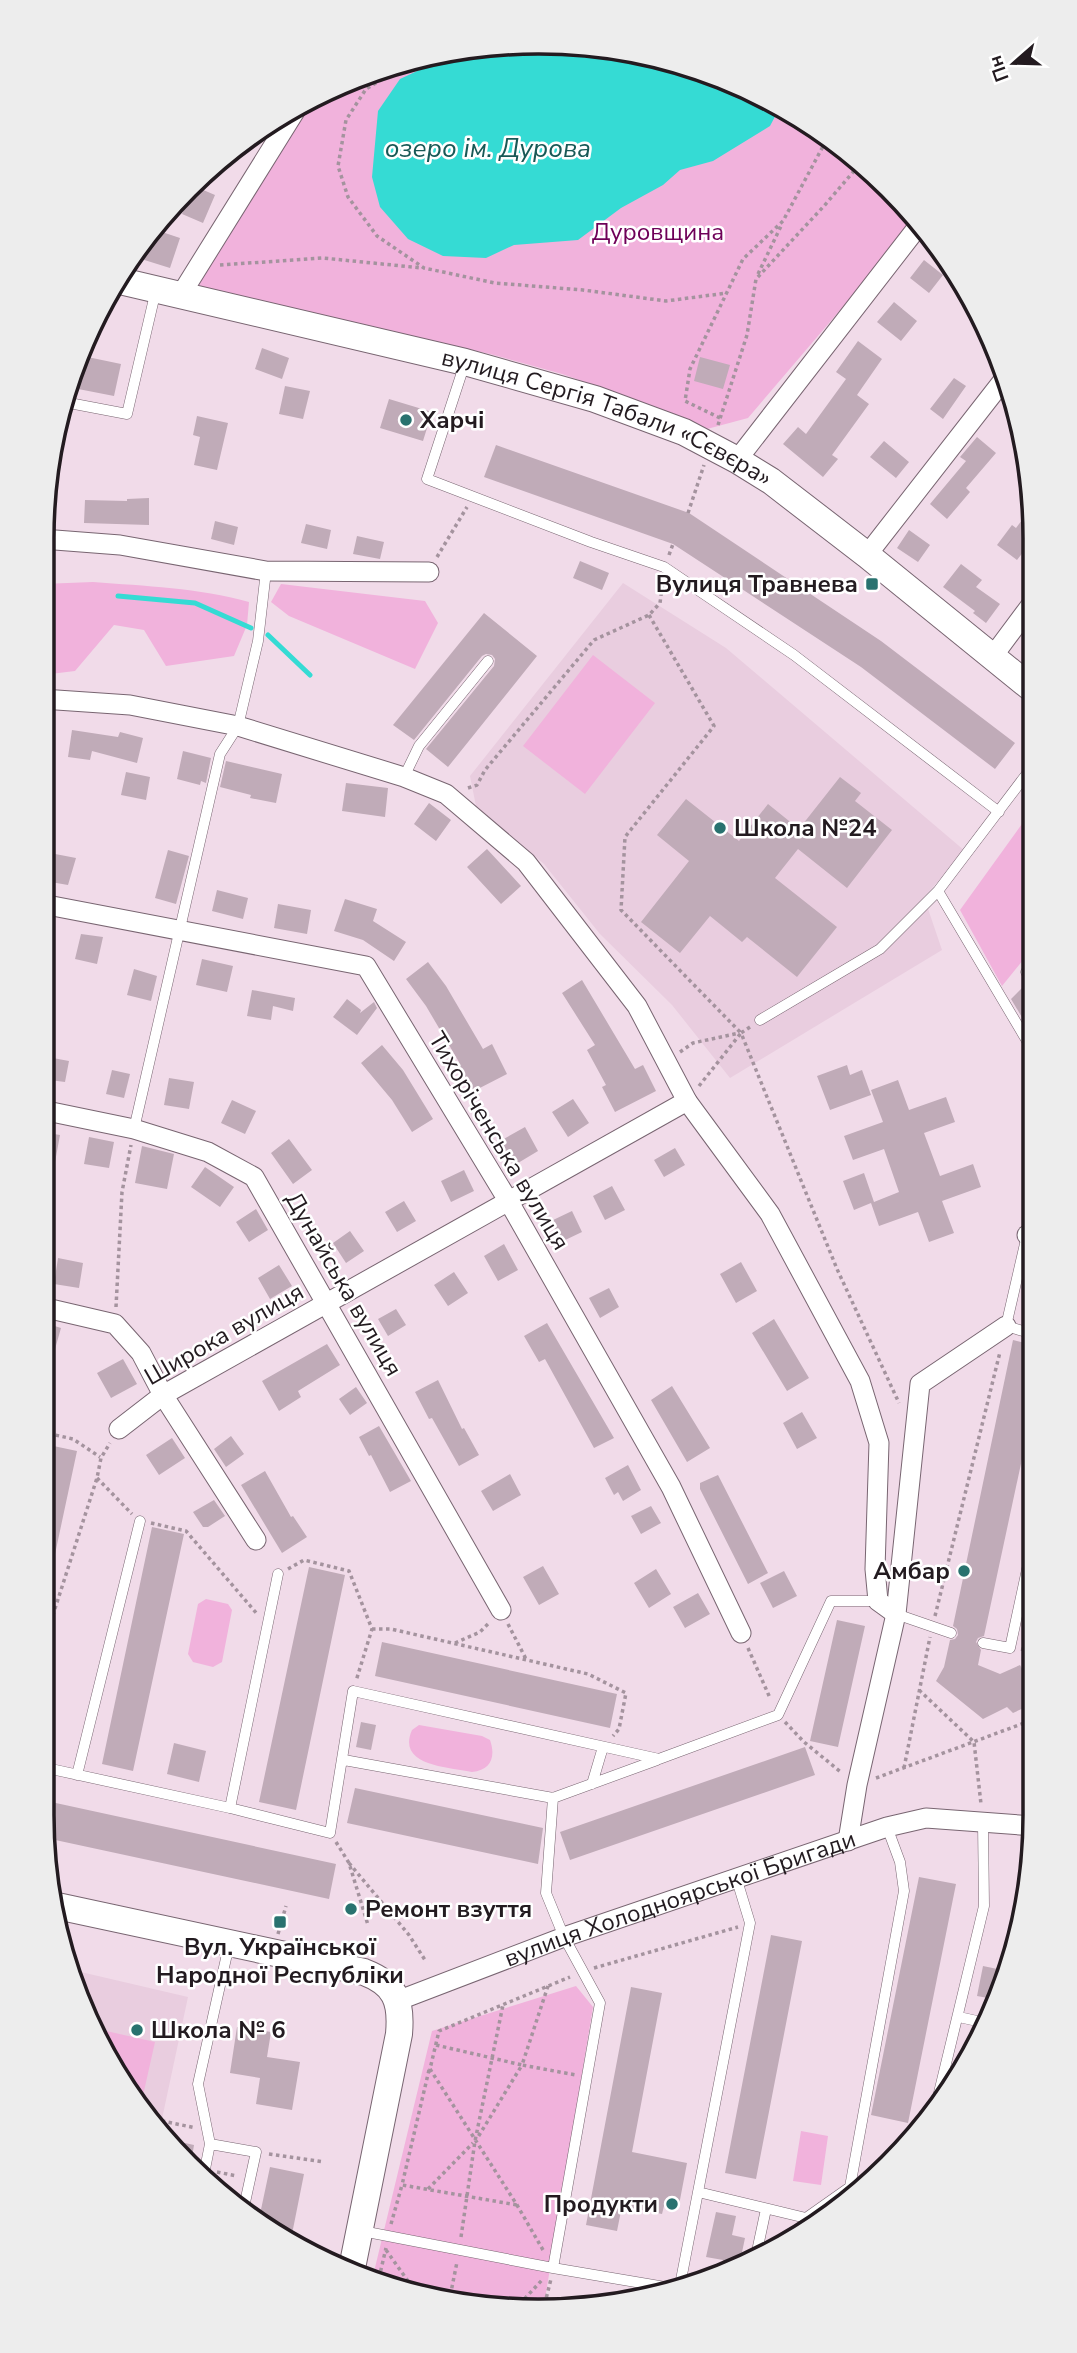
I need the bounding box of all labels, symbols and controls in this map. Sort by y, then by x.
north arrow [979,28,1049,98]
text: Пн [982,52,1016,85]
water label: озеро ім. Дурова [385,131,591,166]
park label: Дуровщина [592,216,724,248]
street label: вулиця Сергія Табали «Сєвєра» [438,341,778,494]
place label: Харчі [419,404,485,436]
marker: Харчі [398,412,414,428]
place label: Вулиця Травнева [656,568,858,600]
marker: Вулиця Травнева [864,576,880,592]
place label: Школа №24 [734,812,877,844]
marker: Школа №24 [712,820,728,836]
street label: Тихоріченська вулиця [421,1026,577,1256]
street label: Дунайська вулиця [278,1186,410,1382]
street label: Широка вулиця [139,1275,309,1393]
place label: Амбар [873,1555,950,1587]
marker: Амбар [956,1563,972,1579]
street label: вулиця Холодноярської Бригади [500,1823,860,1974]
place label: Ремонт взуття [365,1893,532,1925]
marker: Ремонт взуття [343,1901,359,1917]
marker: Вул. Української Народної Республіки [272,1914,288,1930]
place label: Вул. Української Народної Республіки [156,1931,404,1991]
place label: Школа № 6 [151,2014,286,2046]
marker: Школа № 6 [129,2022,145,2038]
place label: Продукти [544,2188,658,2220]
marker: Продукти [664,2196,680,2212]

